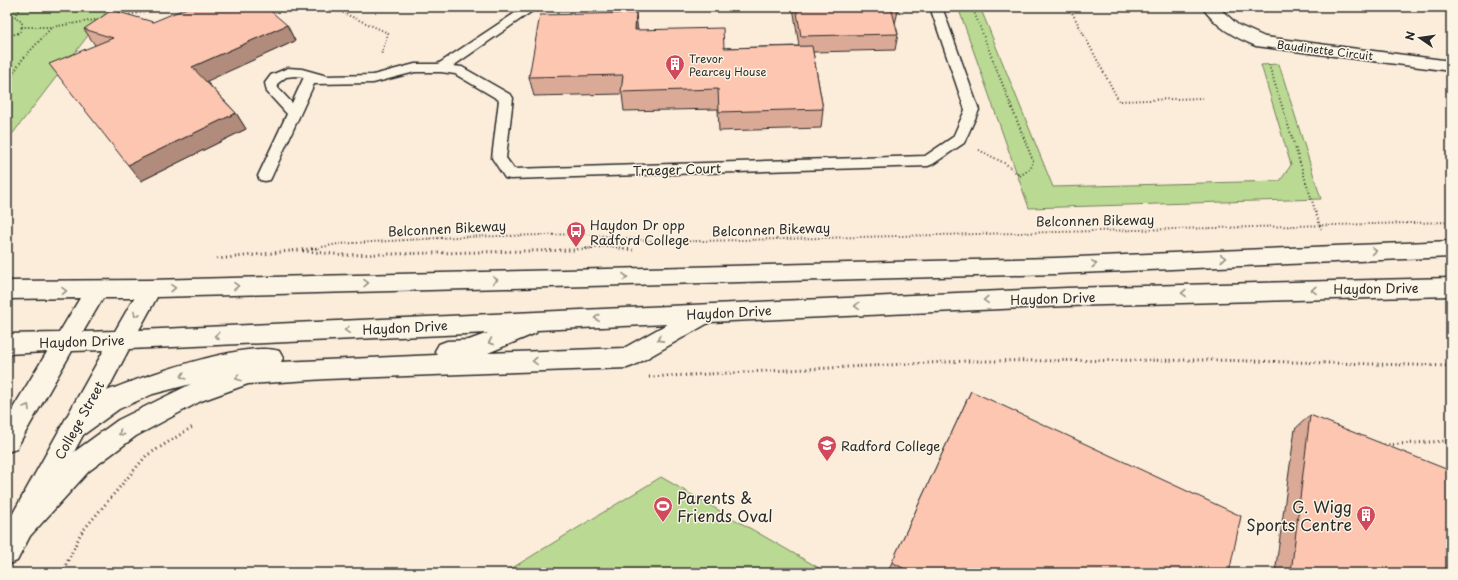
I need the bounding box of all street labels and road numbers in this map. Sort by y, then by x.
street label: Baudinette Circuit [1276,36,1375,64]
street label: Traeger Court [633,158,721,180]
street label: Belconnen Bikeway [1036,209,1154,231]
street label: Belconnen Bikeway [387,215,507,241]
street label: Belconnen Bikeway [712,217,830,241]
street label: Haydon Drive [1333,278,1419,298]
street label: Haydon Drive [1010,287,1096,309]
street label: Haydon Drive [686,300,772,324]
street label: Haydon Drive [362,315,448,339]
street label: Haydon Drive [39,330,125,352]
street label: College Street [50,377,108,463]

